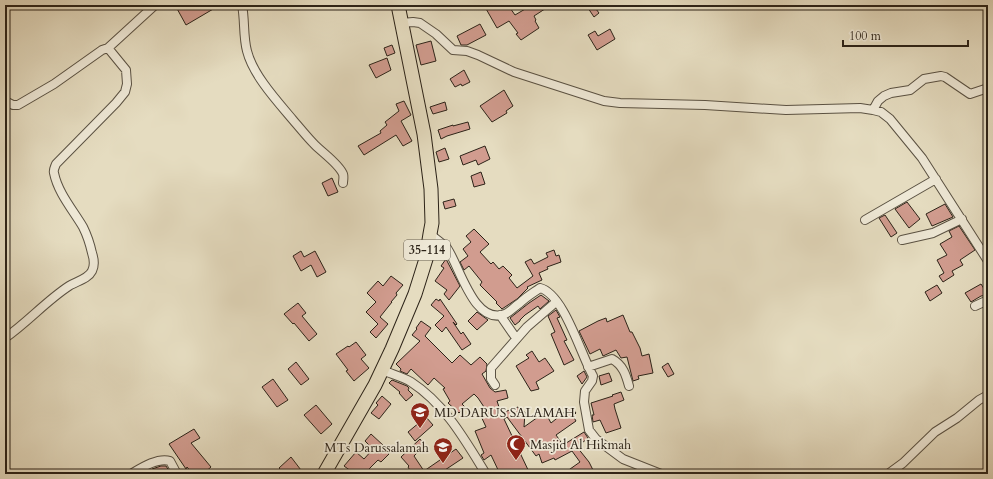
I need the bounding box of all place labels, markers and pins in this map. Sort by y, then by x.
school or university icon: MD DARUS SALAMAH [409,401,431,429]
place label: MD DARUS SALAMAH [434,404,575,422]
mosque icon: Masjid Al Hikmah [505,433,527,461]
school or university icon: MTs Darussalamah [432,436,454,464]
place label: Masjid Al Hikmah [530,436,631,454]
place label: MTs Darussalamah [324,439,429,457]

